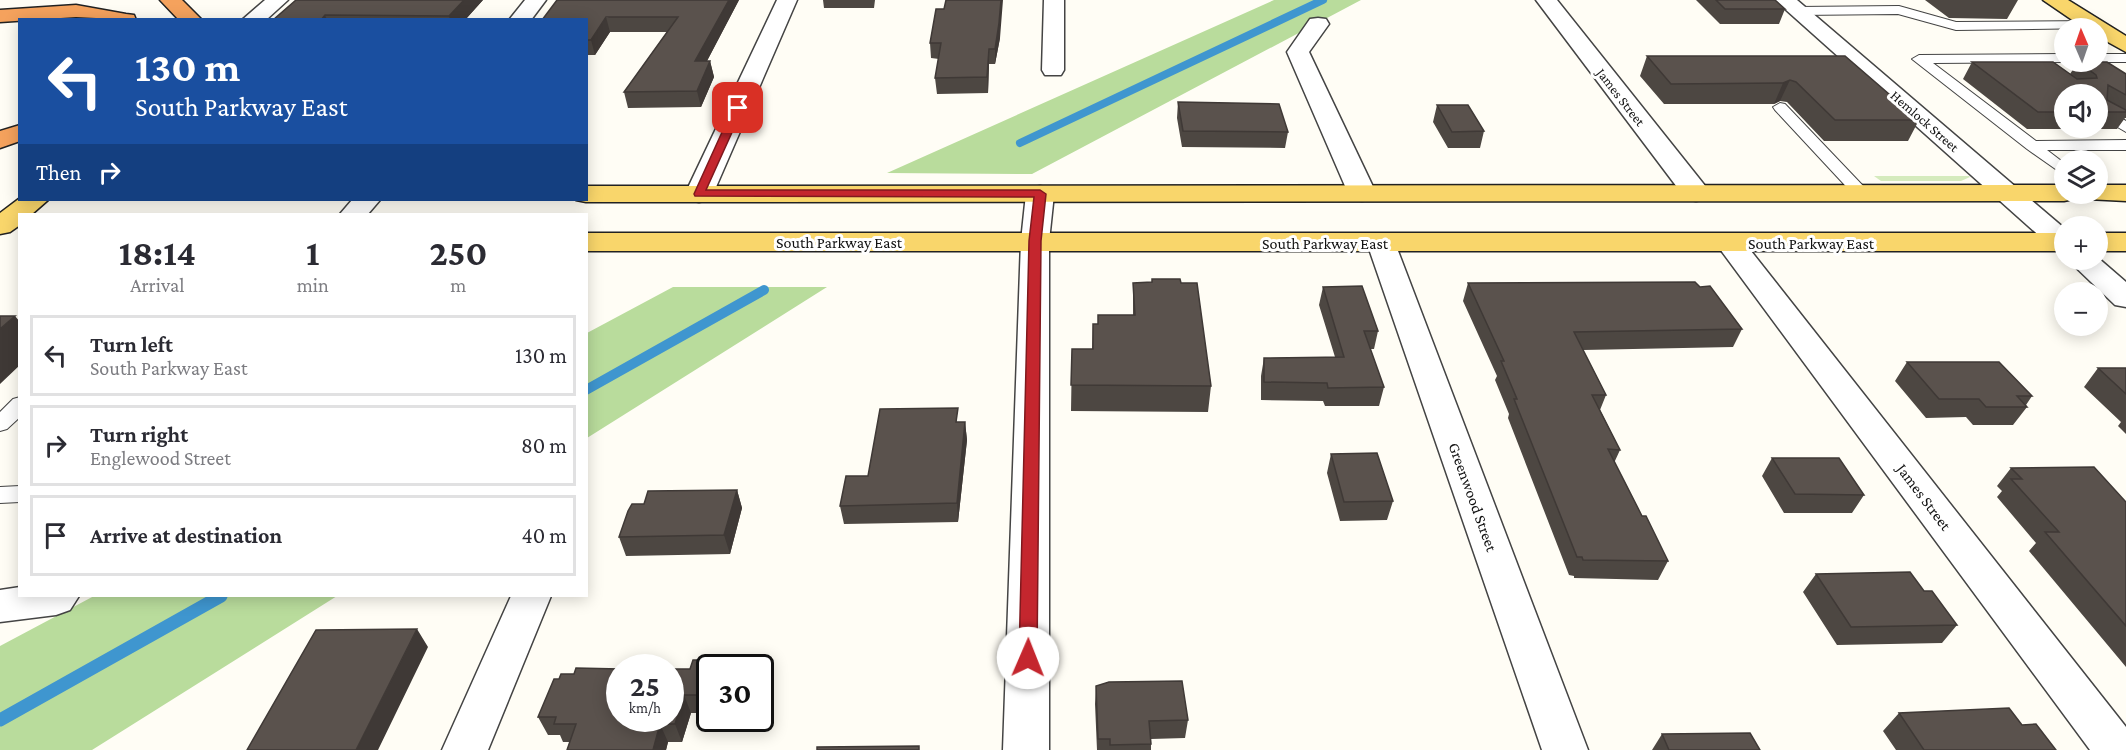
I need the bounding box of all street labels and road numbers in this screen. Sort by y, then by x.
street label: James Street [1592,63,1649,129]
street label: Hemlock Street [1888,87,1963,155]
street label: South Parkway East [776,234,903,252]
street label: South Parkway East [1262,235,1389,253]
street label: South Parkway East [1748,235,1875,253]
street label: Greenwood Street [1445,440,1501,554]
street label: James Street [1891,459,1955,535]

